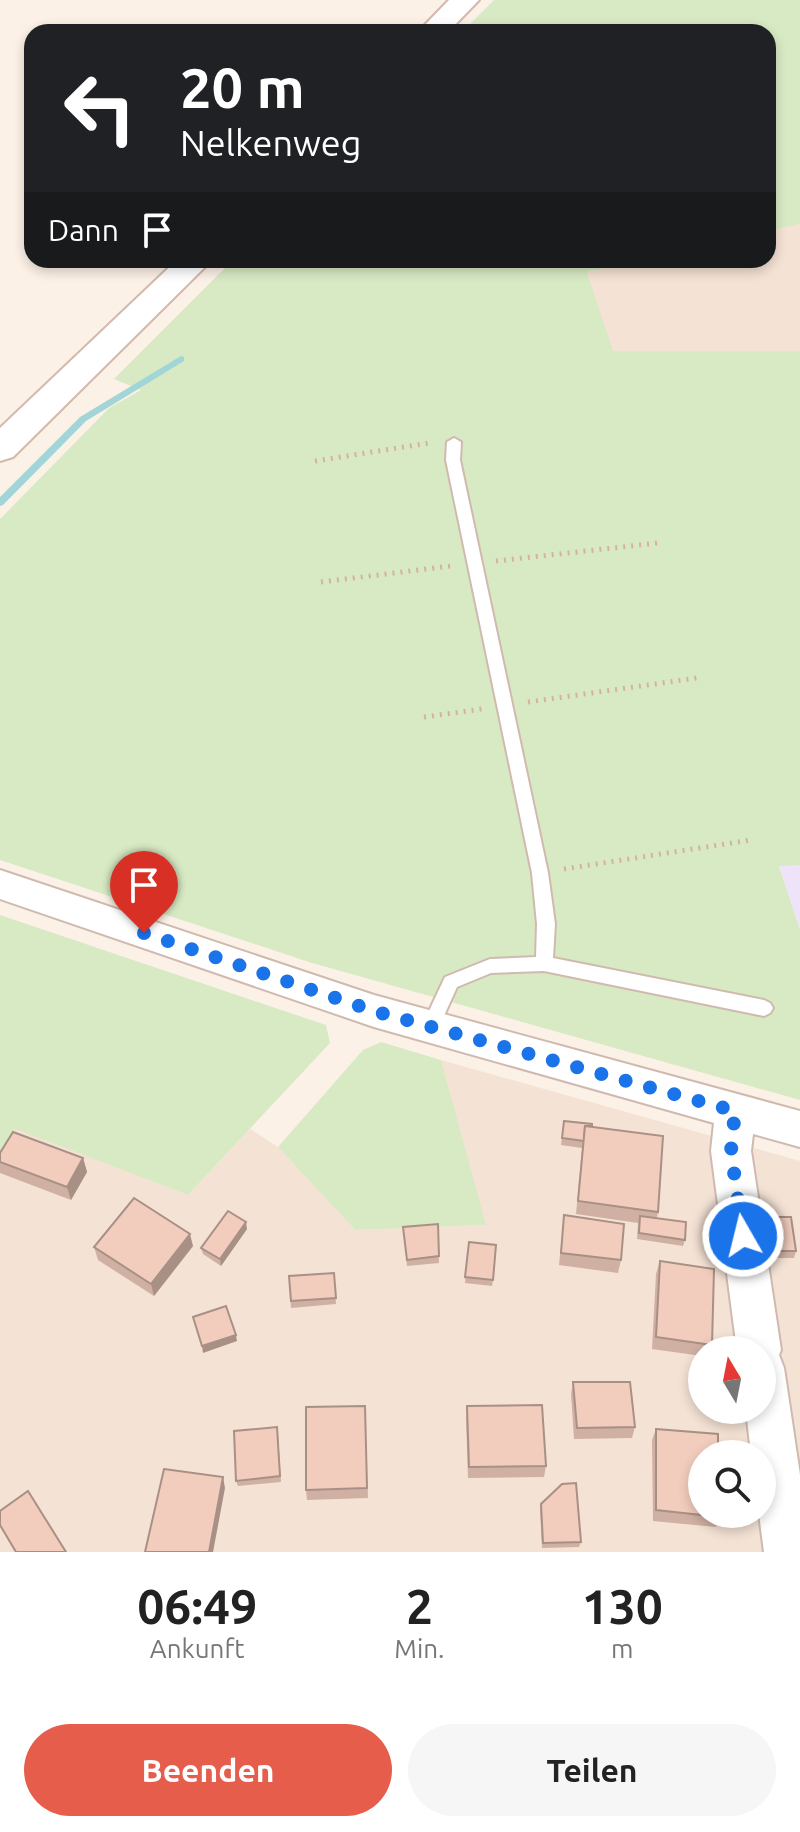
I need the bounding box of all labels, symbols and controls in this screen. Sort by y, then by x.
icon: left [48,56,152,160]
text: 20 m [180,56,305,119]
text: Nelkenweg [180,122,361,163]
icon: arrive [135,208,179,252]
text: Dann [48,213,119,247]
pin [110,851,178,933]
icon: arrive [122,863,166,907]
position arrow [701,1194,785,1278]
north arrow [688,1336,776,1424]
map controls [688,1336,776,1528]
button: search [688,1440,776,1528]
text: 06:49 [137,1579,257,1633]
text: 2 [406,1579,433,1633]
text: 130 [582,1579,663,1633]
text: Ankunft [150,1634,245,1663]
text: Min. [394,1634,445,1663]
text: m [611,1634,633,1663]
button: Beenden [24,1724,392,1816]
button: Teilen [408,1724,776,1816]

